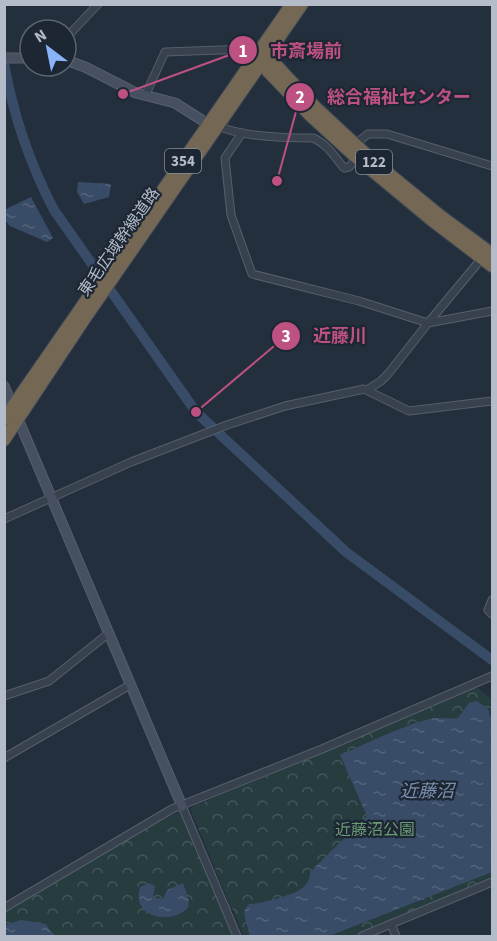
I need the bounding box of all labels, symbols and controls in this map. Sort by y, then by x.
north arrow [18,18,78,78]
text: N [30,24,51,48]
callout: 市斎場前 [228,32,354,68]
text: 1 [238,39,248,64]
text: 市斎場前 [270,39,342,64]
callout: 総合福祉センター [285,79,483,115]
text: 2 [295,85,305,110]
text: 総合福祉センター [327,85,471,110]
road number: 354 [165,149,201,173]
road number: 122 [356,150,392,174]
street label: 東毛広域幹線道路 [73,183,165,301]
callout: 近藤川 [271,318,379,354]
text: 3 [281,324,291,349]
text: 近藤川 [313,324,367,349]
water label: 近藤沼 [400,779,457,804]
park label: 近藤沼公園 [335,819,415,841]

